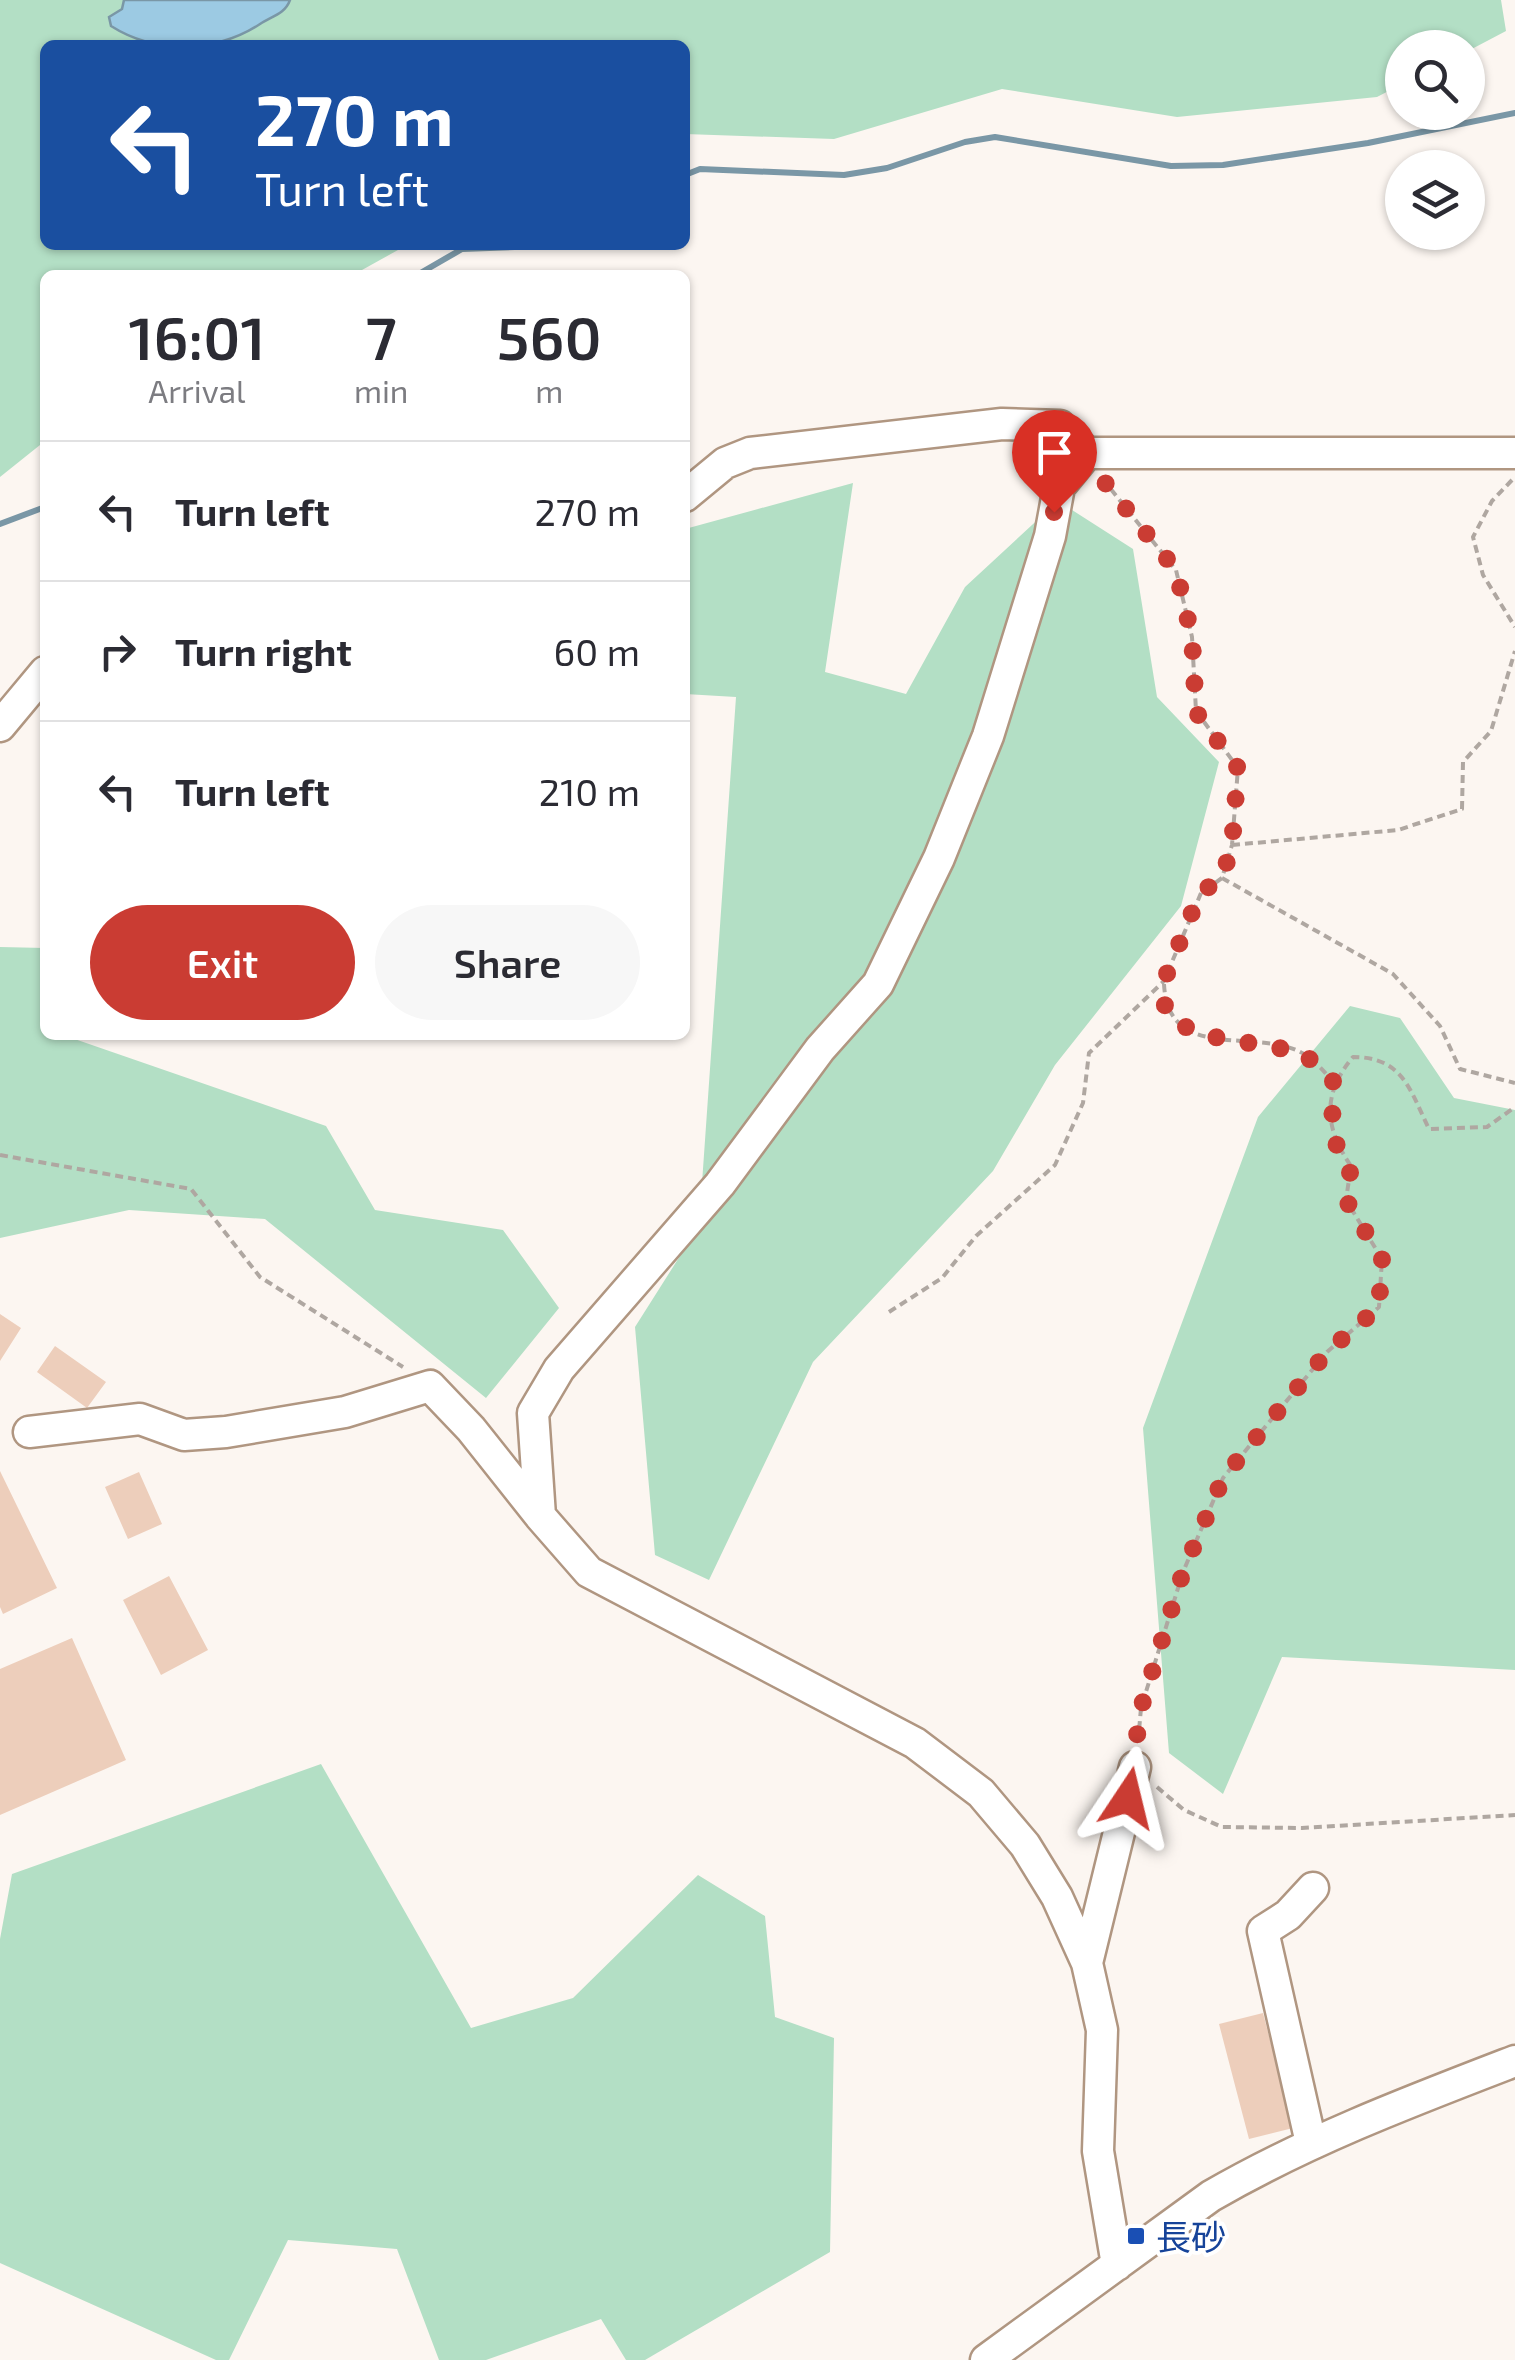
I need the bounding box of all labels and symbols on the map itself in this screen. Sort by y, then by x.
pin [1012,410,1097,513]
position arrow [1076,1746,1180,1850]
place label: 長砂 [1156,2215,1226,2257]
marker: 長砂 [1125,2225,1147,2247]

